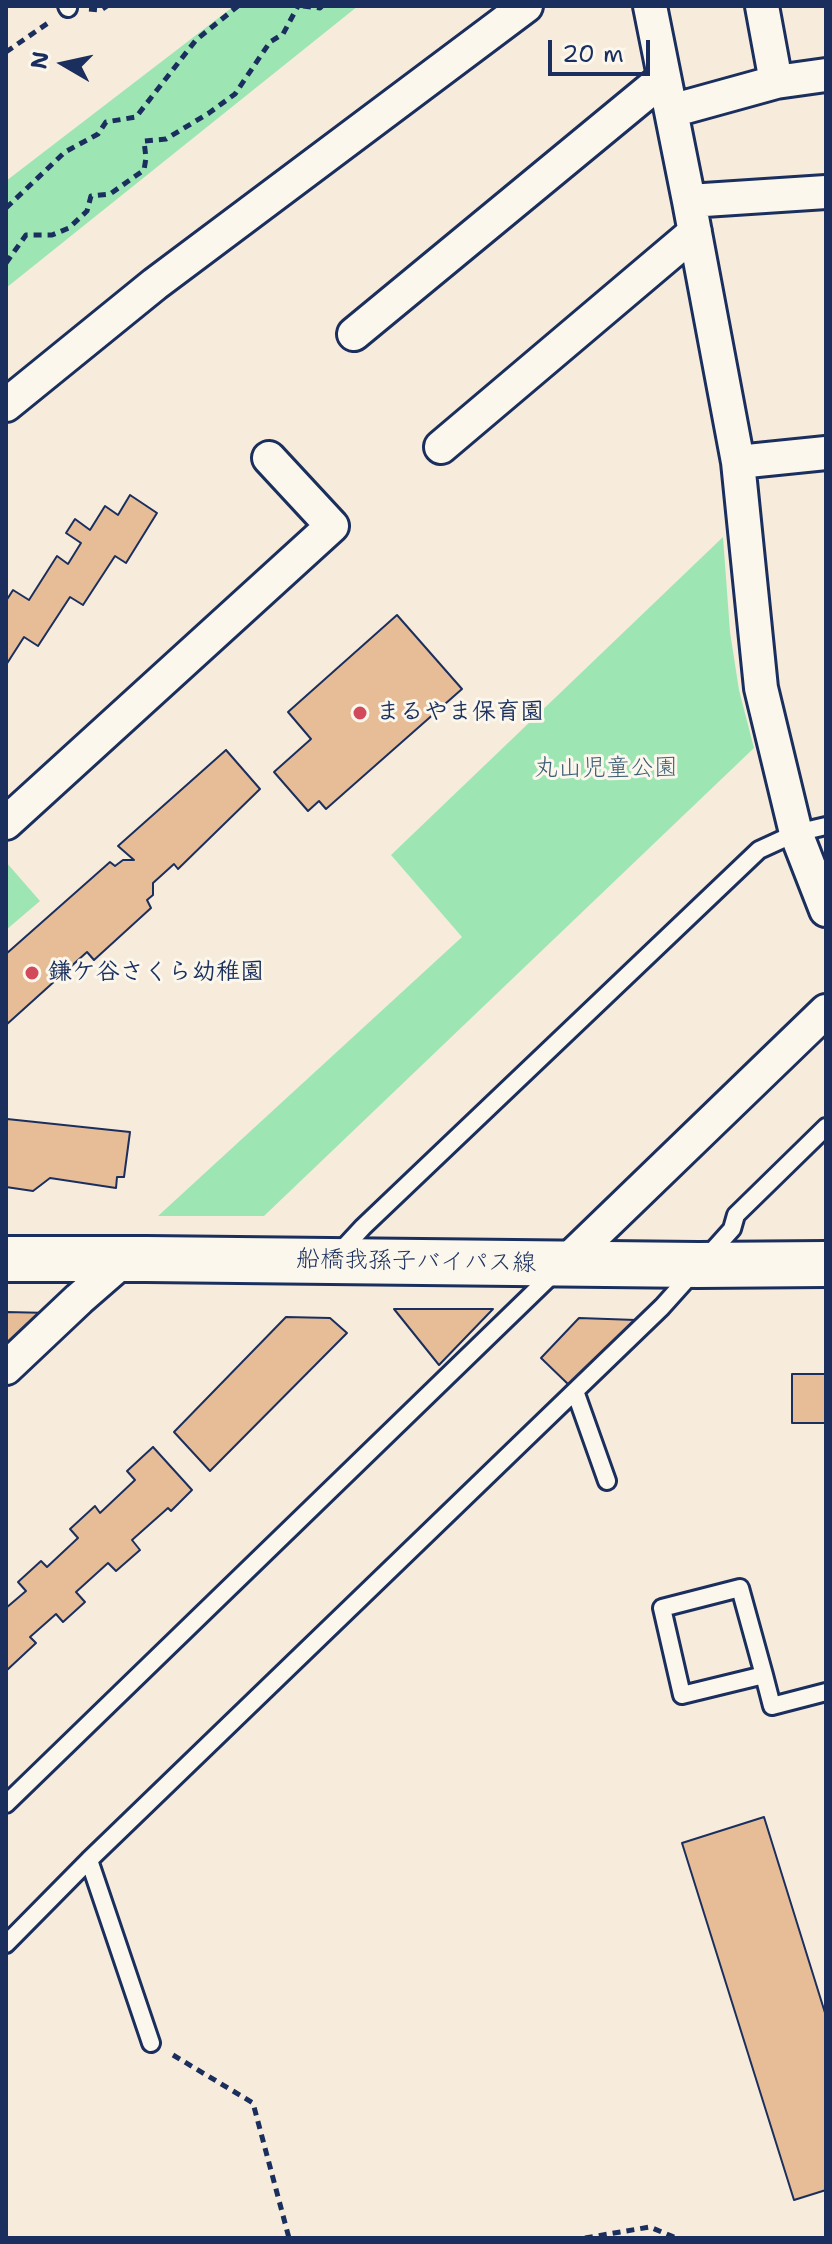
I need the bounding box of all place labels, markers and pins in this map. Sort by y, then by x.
place label: まるやま保育園 [376,699,544,727]
marker: まるやま保育園 [351,704,369,722]
place label: 鎌ケ谷さくら幼稚園 [48,959,264,987]
marker: 鎌ケ谷さくら幼稚園 [23,964,41,982]

